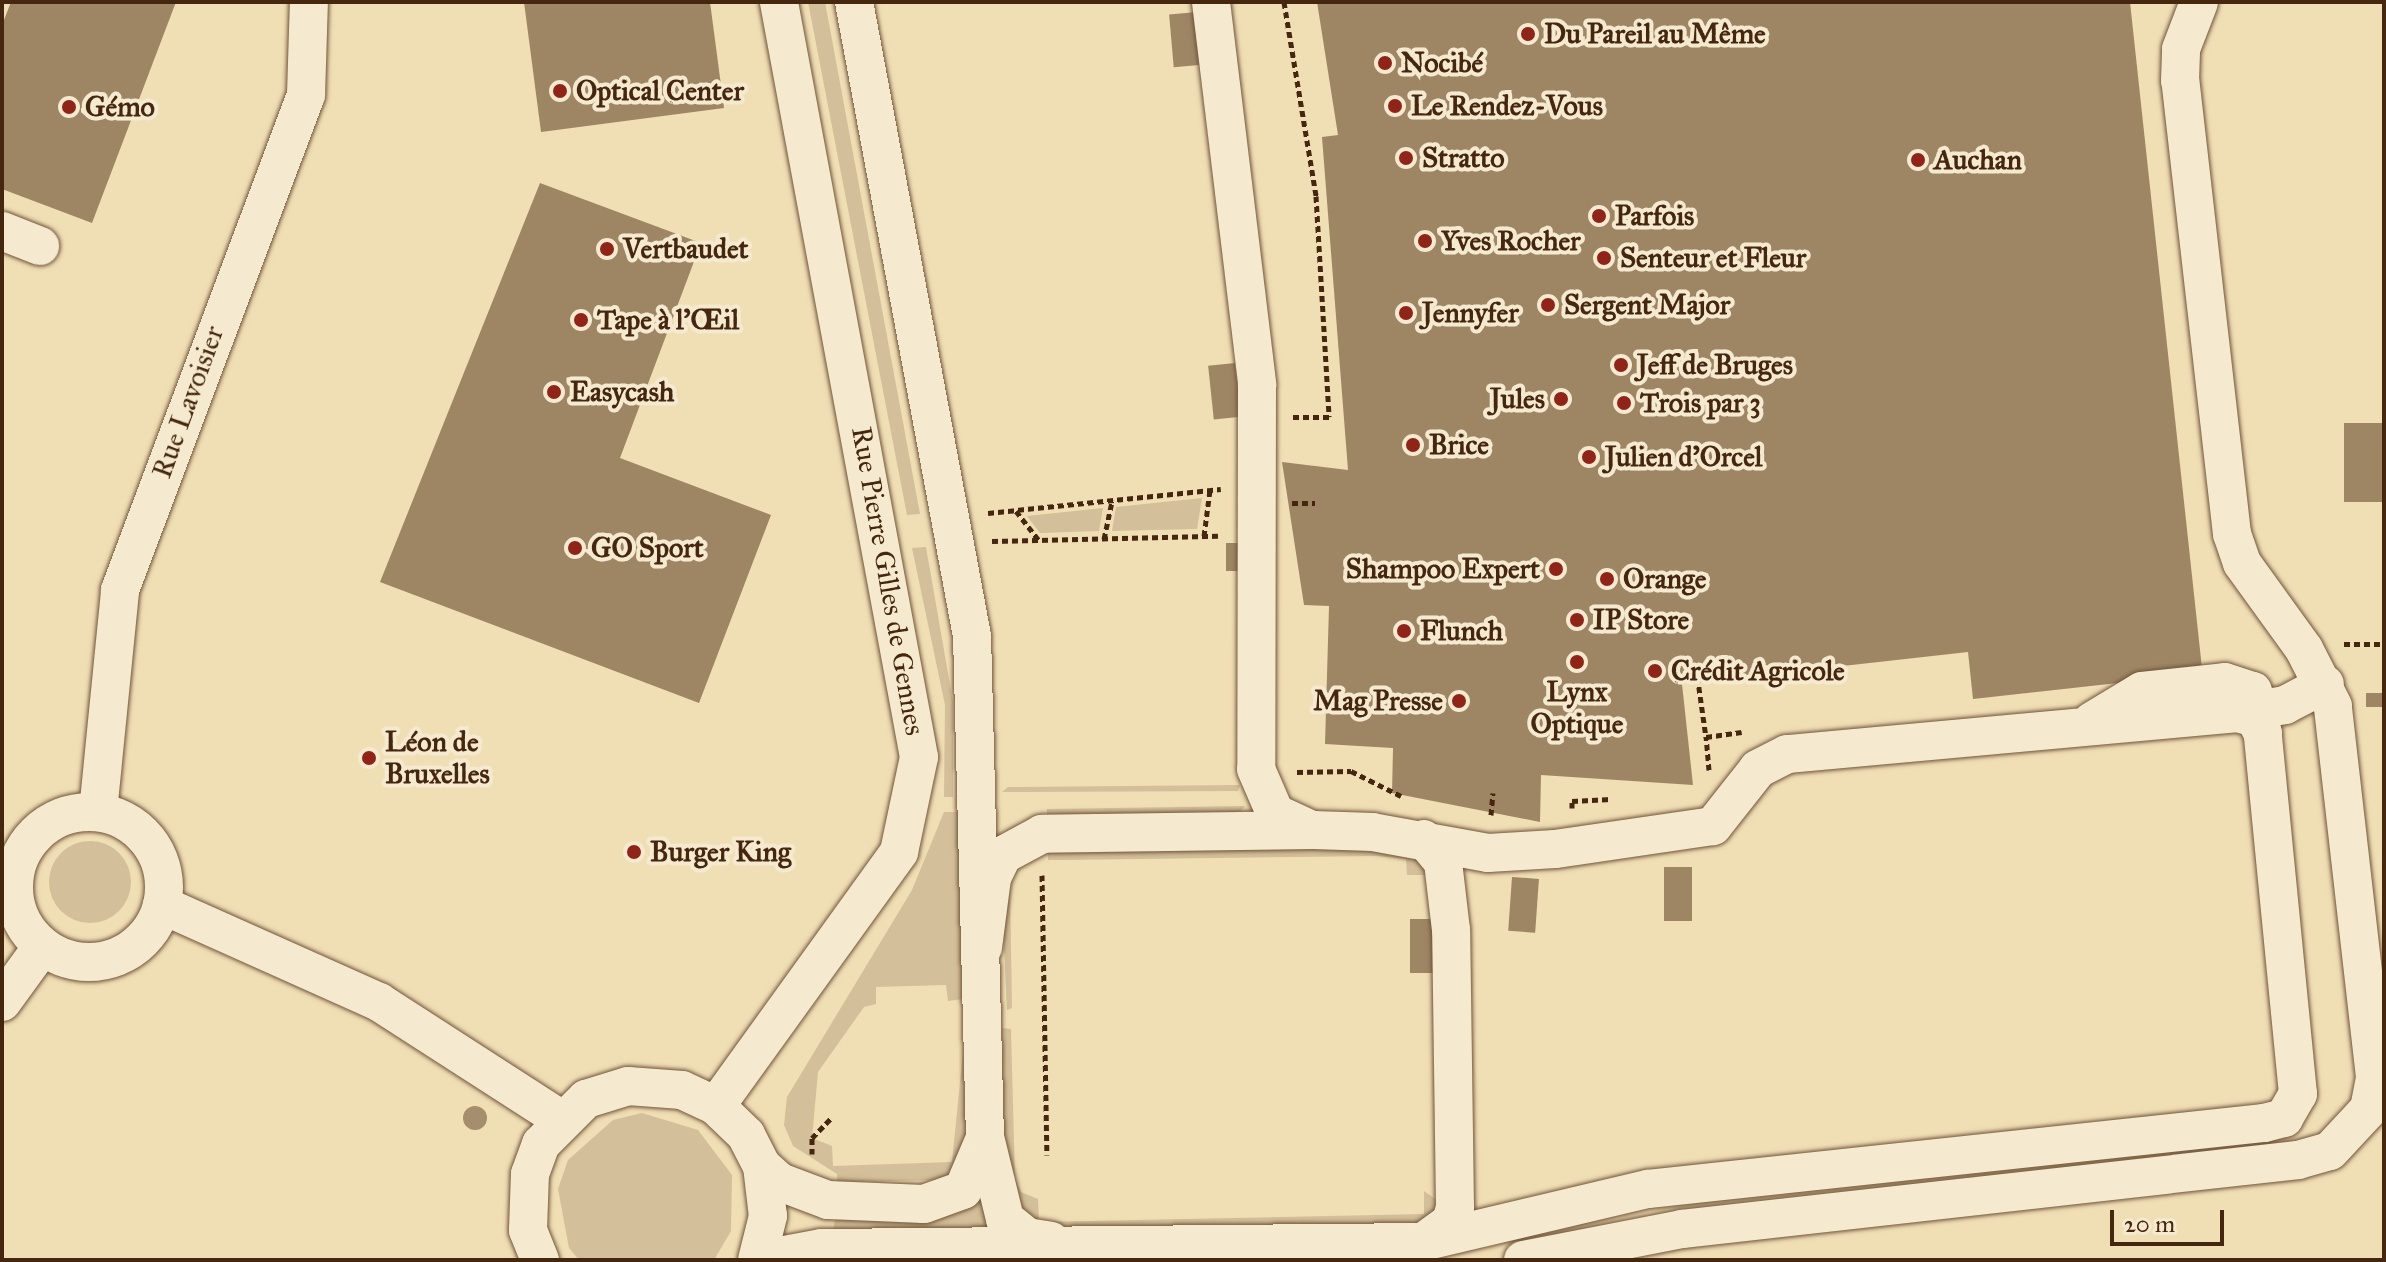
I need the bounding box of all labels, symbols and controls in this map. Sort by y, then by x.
place label: Du Pareil au Même [1544,17,1766,51]
marker: Du Pareil au Même [1519,25,1537,43]
place label: Nocibé [1401,46,1483,80]
marker: Nocibé [1376,54,1394,72]
place label: Optical Center [576,74,744,108]
marker: Optical Center [551,82,569,100]
place label: Le Rendez-Vous [1411,89,1603,123]
place label: Gémo [85,90,155,124]
marker: Le Rendez-Vous [1386,97,1404,115]
marker: Gémo [60,98,78,116]
place label: Stratto [1422,141,1504,175]
place label: Auchan [1934,143,2022,177]
marker: Stratto [1397,149,1415,167]
marker: Auchan [1909,151,1927,169]
place label: Parfois [1615,199,1694,233]
marker: Parfois [1590,207,1608,225]
place label: Yves Rocher [1441,224,1581,258]
place label: Vertbaudet [623,232,749,266]
marker: Yves Rocher [1416,232,1434,250]
marker: Vertbaudet [598,240,616,258]
place label: Senteur et Fleur [1620,241,1806,275]
marker: Senteur et Fleur [1595,249,1613,267]
place label: Sergent Major [1564,288,1730,322]
place label: Jennyfer [1422,296,1519,330]
marker: Sergent Major [1539,296,1557,314]
place label: Tape à l'Œil [597,303,739,337]
marker: Jennyfer [1397,304,1415,322]
marker: Tape à l'Œil [572,311,590,329]
street label: Rue Lavoisier [145,321,231,483]
place label: Jeff de Bruges [1637,348,1793,382]
marker: Jeff de Bruges [1612,356,1630,374]
place label: Easycash [570,375,674,409]
place label: Jules [1490,382,1545,416]
marker: Easycash [545,383,563,401]
place label: Trois par 3 [1640,386,1761,420]
marker: Jules [1552,390,1570,408]
marker: Trois par 3 [1615,394,1633,412]
street label: Rue Pierre Gilles de Gennes [844,424,932,738]
place label: Brice [1429,428,1489,462]
marker: Brice [1404,436,1422,454]
place label: Julien d'Orcel [1605,440,1762,474]
marker: Julien d'Orcel [1580,448,1598,466]
place label: GO Sport [591,531,704,565]
marker: GO Sport [566,539,584,557]
place label: Shampoo Expert [1346,552,1540,586]
marker: Shampoo Expert [1547,560,1565,578]
place label: Orange [1623,562,1707,596]
marker: Orange [1598,570,1616,588]
place label: IP Store [1593,603,1689,637]
marker: IP Store [1568,611,1586,629]
place label: Flunch [1420,614,1503,648]
marker: Flunch [1395,622,1413,640]
marker: Lynx Optique [1568,653,1586,671]
place label: Crédit Agricole [1671,654,1845,688]
marker: Crédit Agricole [1646,662,1664,680]
place label: Lynx Optique [1531,675,1623,741]
place label: Mag Presse [1313,684,1443,718]
marker: Mag Presse [1450,692,1468,710]
place label: Léon de Bruxelles [385,725,490,791]
marker: Léon de Bruxelles [360,749,378,767]
place label: Burger King [650,835,791,869]
marker: Burger King [625,843,643,861]
scale bar [2114,1194,2228,1244]
text: 20 m [2124,1209,2175,1239]

